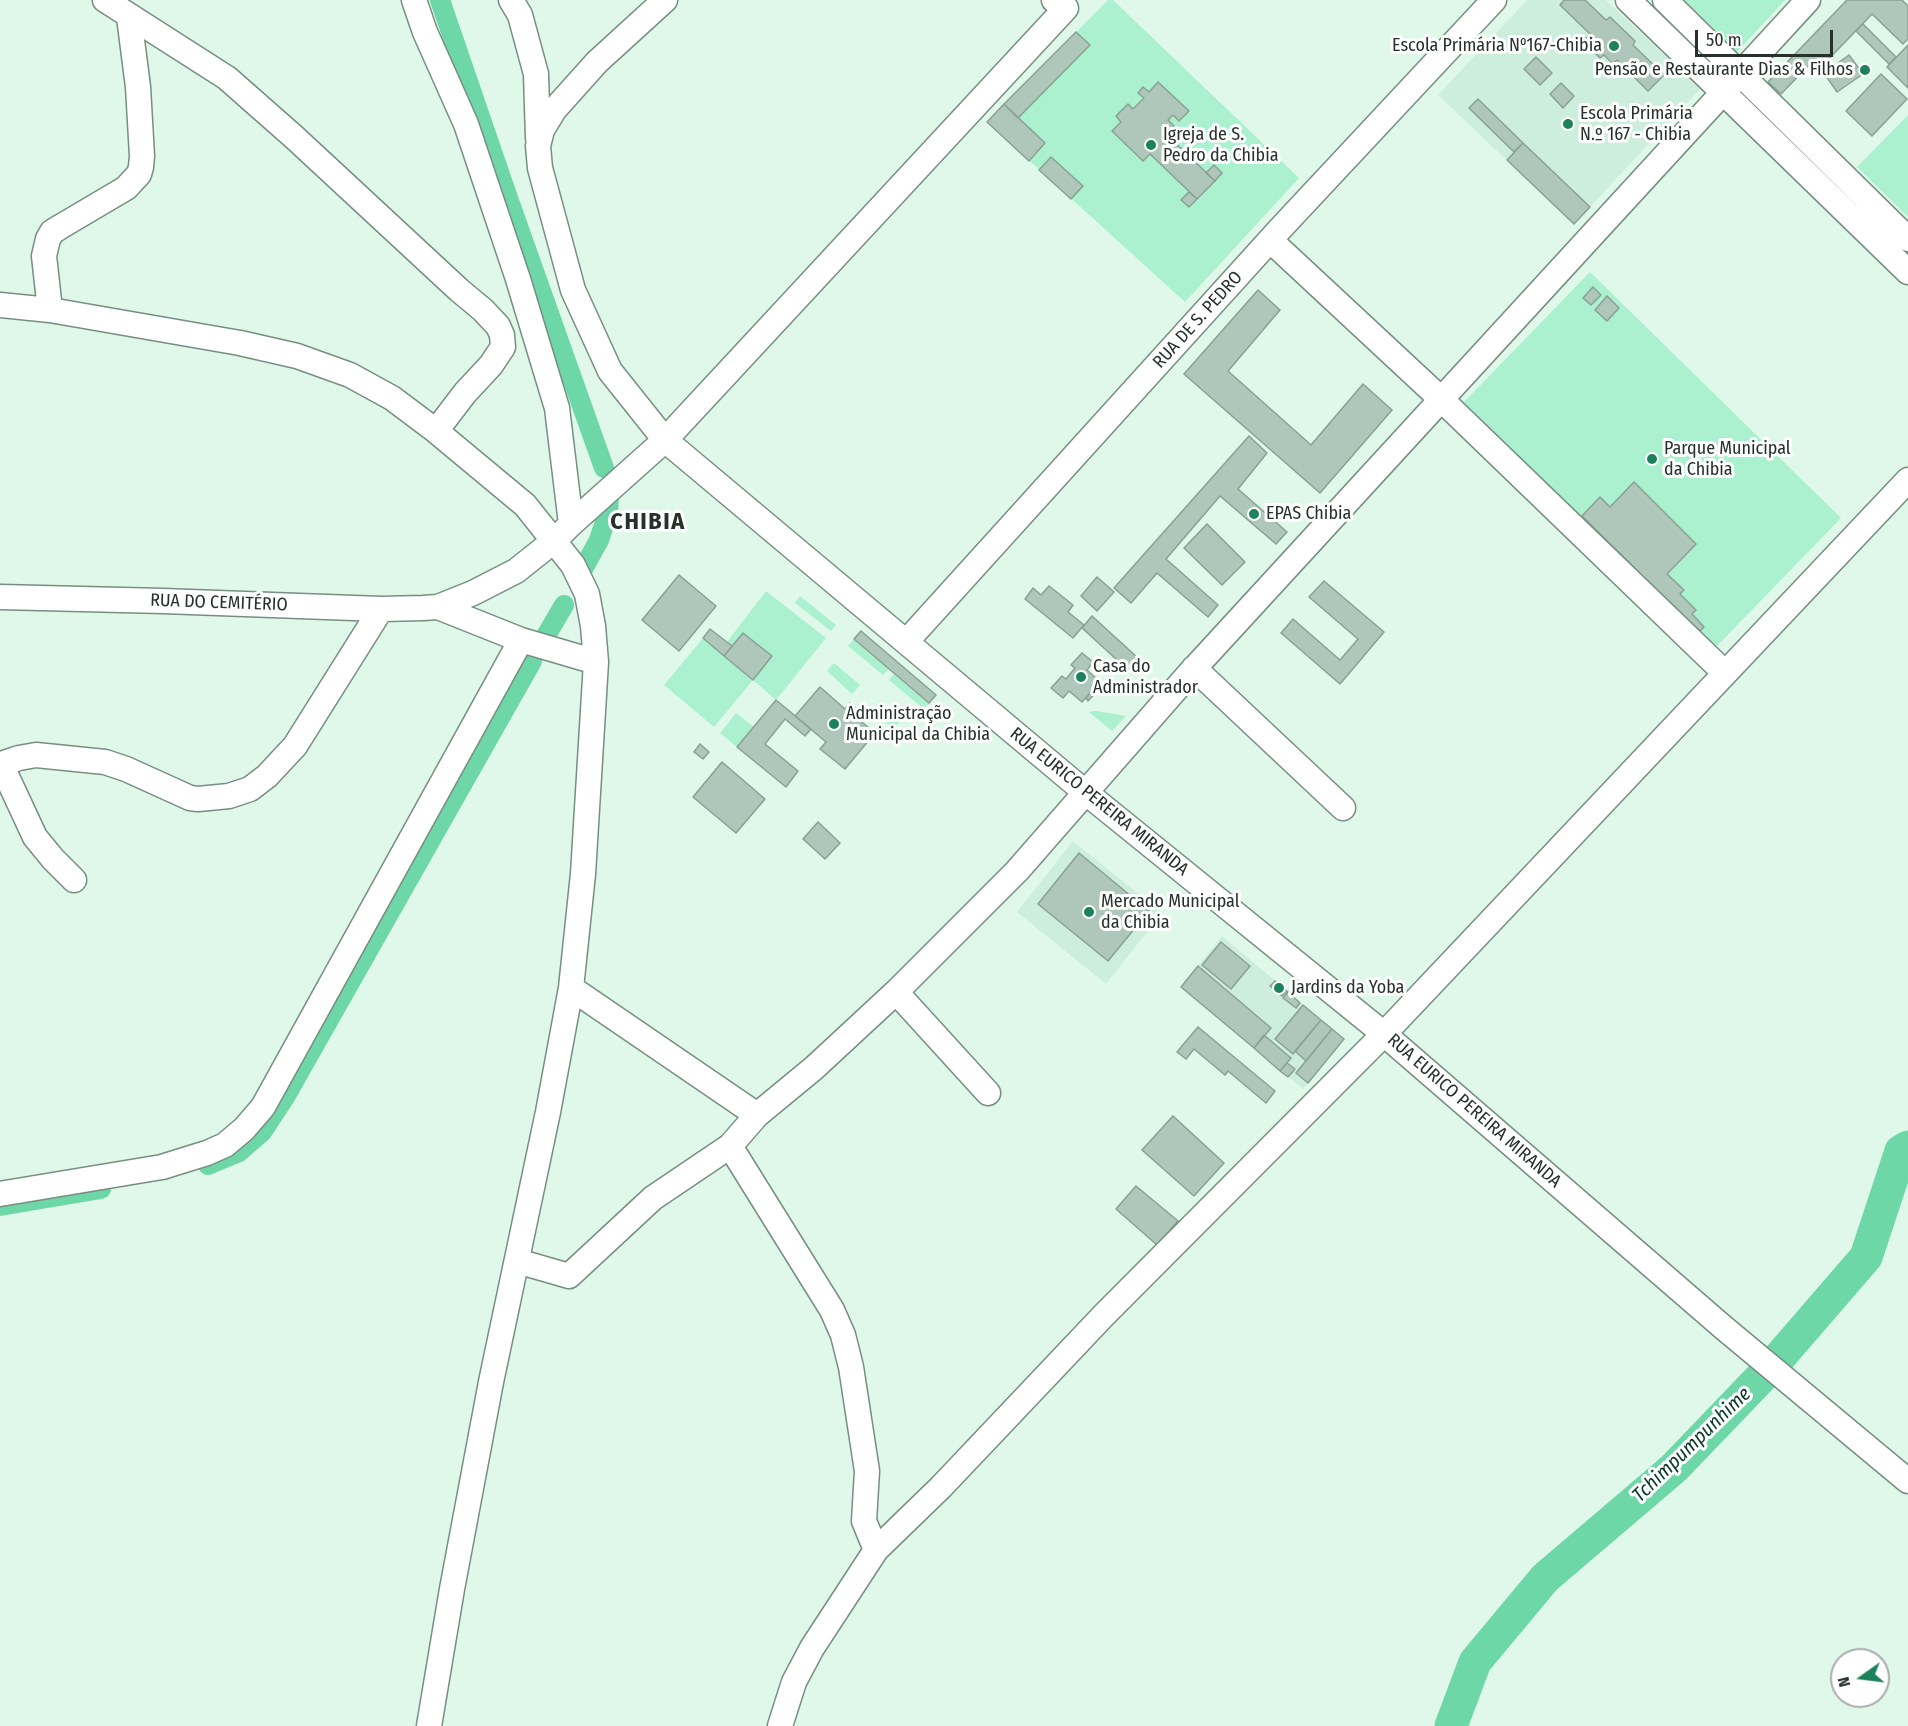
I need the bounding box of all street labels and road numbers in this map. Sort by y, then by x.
street label: RUA DE S. PEDRO [1149,267,1247,373]
street label: RUA DO CEMITÉRIO [150,590,288,616]
street label: RUA EURICO PEREIRA MIRANDA [1005,723,1193,881]
street label: RUA EURICO PEREIRA MIRANDA [1383,1030,1565,1192]

